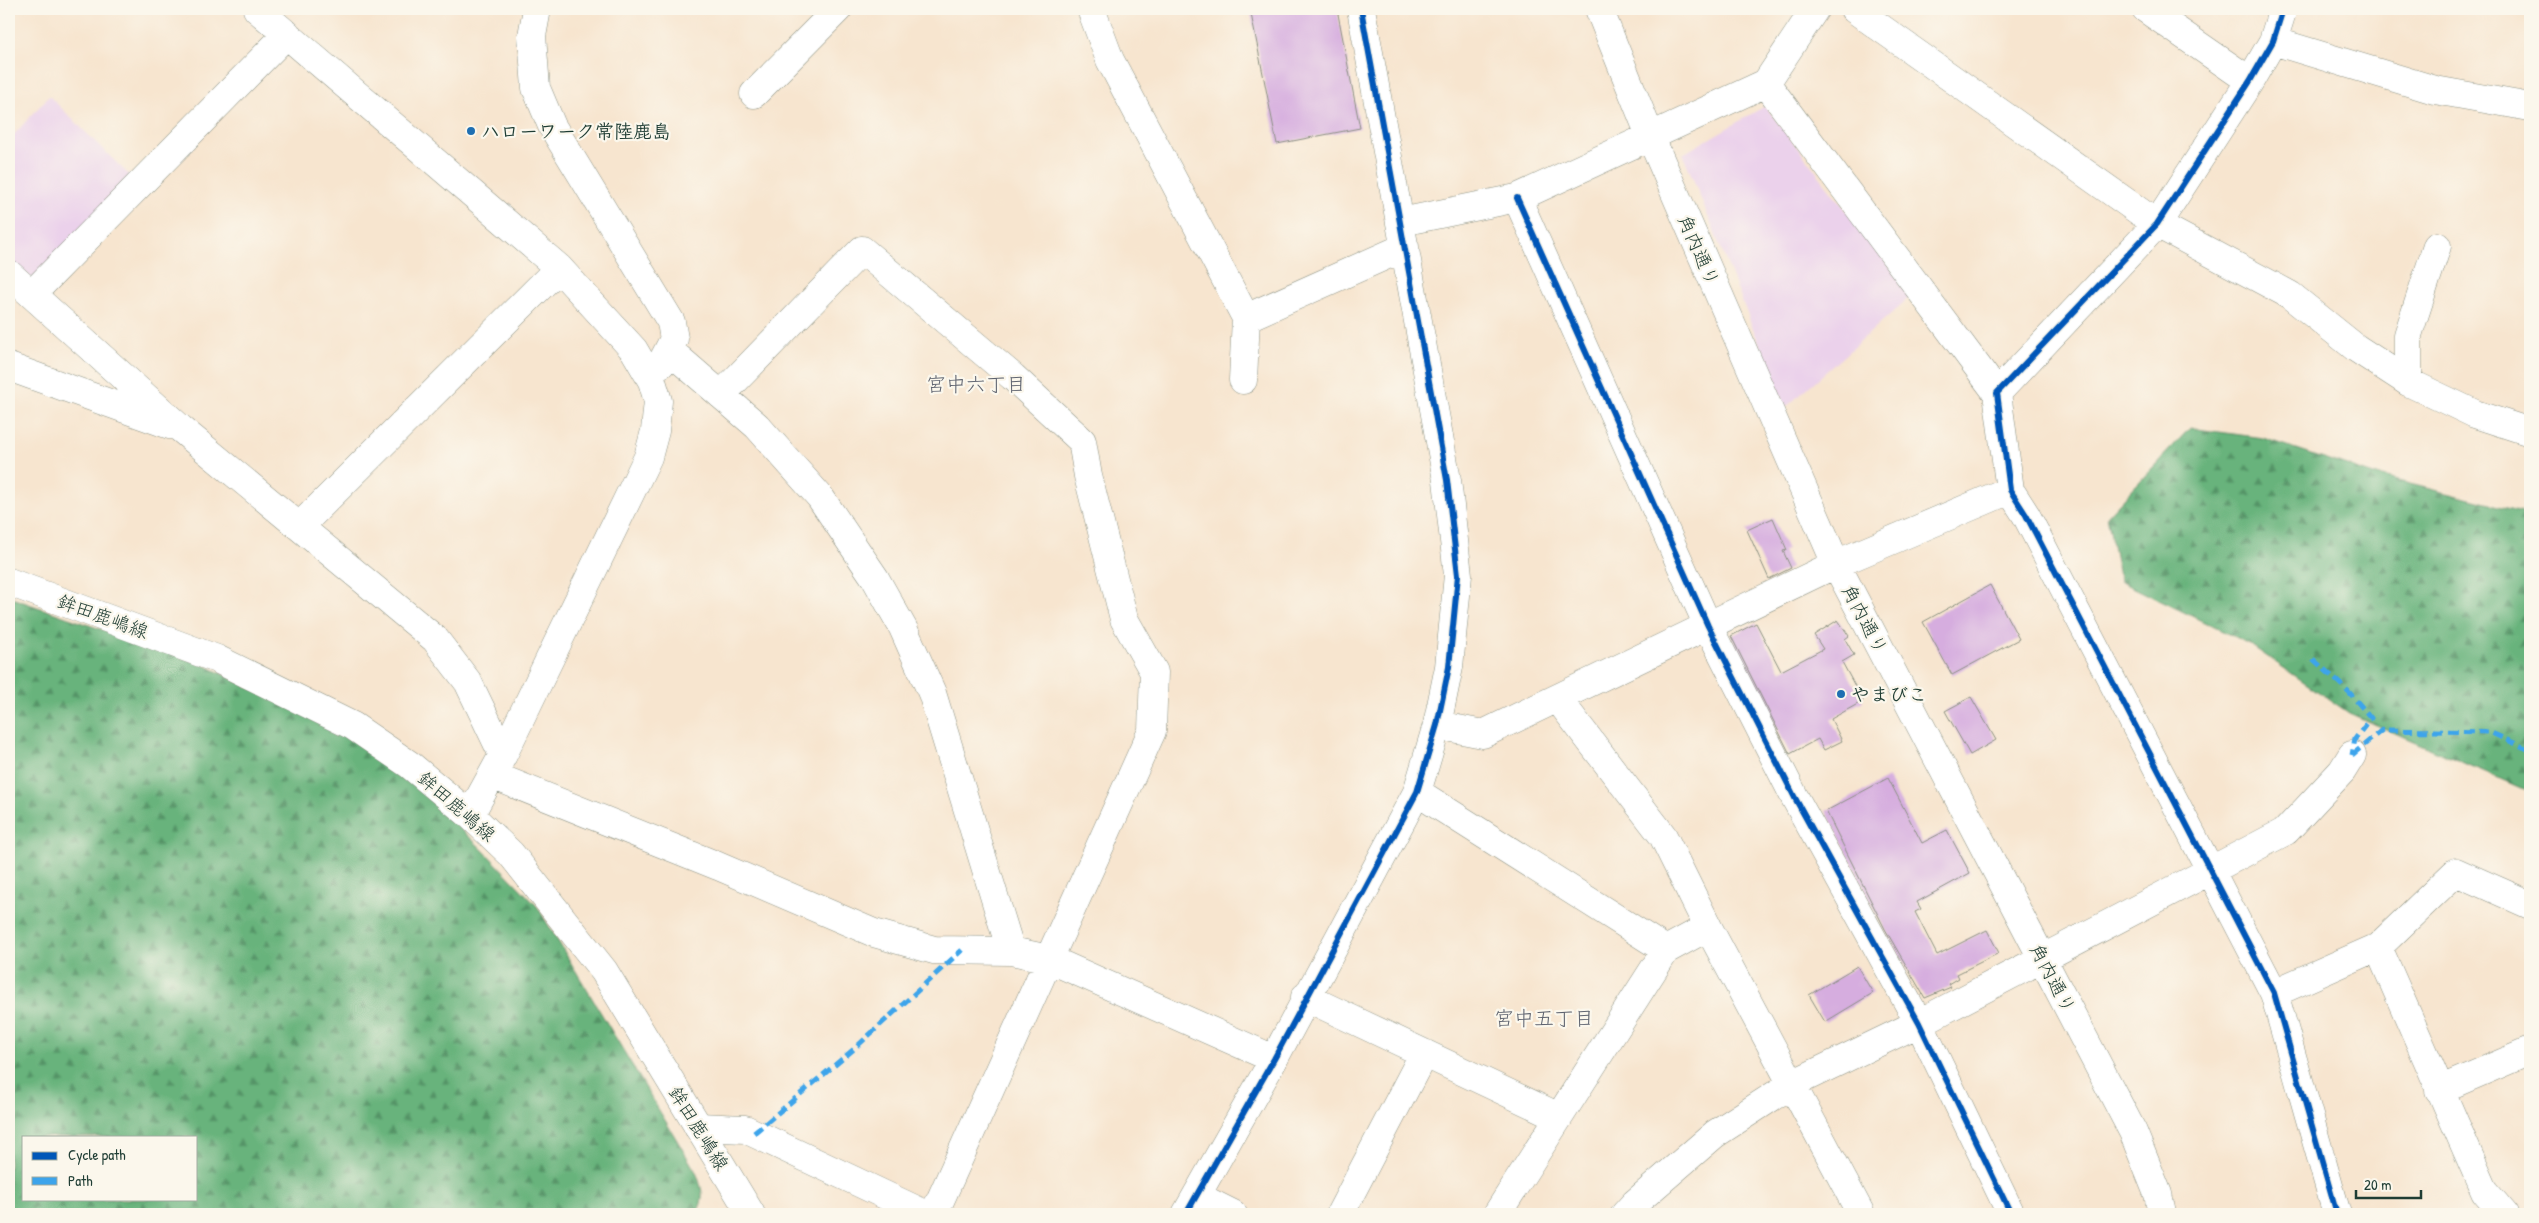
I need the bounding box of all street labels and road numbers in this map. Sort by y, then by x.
street label: 角内通り [1672,210,1726,290]
street label: 角内通り [1836,579,1894,659]
street label: 鉾田鹿嶋線 [54,588,152,644]
street label: 鉾田鹿嶋線 [413,765,501,847]
street label: 角内通り [2024,938,2082,1018]
street label: 鉾田鹿嶋線 [663,1081,735,1175]

